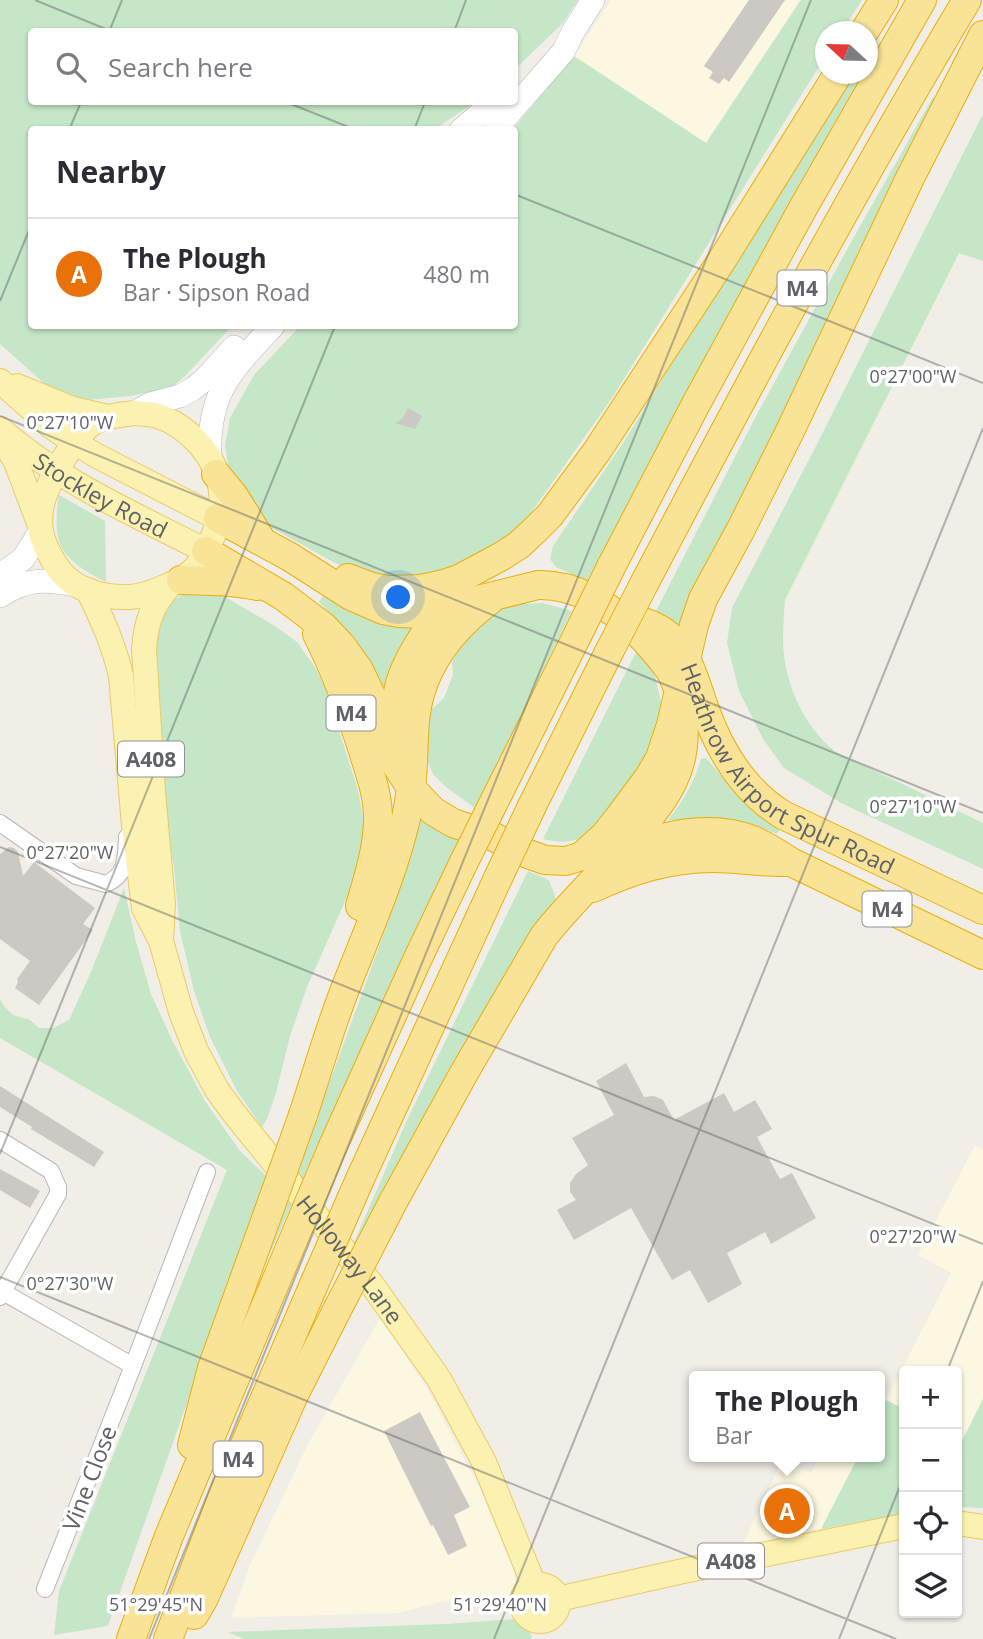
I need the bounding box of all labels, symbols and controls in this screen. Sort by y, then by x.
north arrow [815,21,878,84]
search box [28,28,518,105]
icon: search [52,48,90,86]
text: Search here [108,49,253,85]
text: Nearby [56,151,166,192]
text: The Plough [123,240,266,276]
text: A [71,258,87,290]
text: 480 m [423,258,490,290]
road number: M4 [778,270,826,306]
text: Bar · Sipson Road [123,276,310,308]
text: 0°27'00"W [870,364,957,388]
text: 0°27'10"W [27,410,114,434]
street label: Stockley Road [28,445,173,545]
your location [381,580,415,614]
street label: Heathrow Airport Spur Road [674,658,900,882]
road number: M4 [326,696,376,730]
road number: A408 [118,742,184,776]
text: 0°27'10"W [870,794,957,818]
text: 0°27'20"W [27,840,114,864]
road number: M4 [862,892,912,926]
street label: Holloway Lane [290,1188,411,1330]
text: 0°27'20"W [870,1224,957,1248]
text: 0°27'30"W [27,1271,114,1295]
map controls [899,1366,962,1618]
button: + [899,1366,962,1429]
popup [689,1371,885,1462]
text: The Plough [715,1383,859,1419]
text: Bar [715,1419,752,1451]
street label: Vine Close [54,1421,124,1535]
button: − [899,1429,962,1492]
road number: M4 [214,1442,262,1476]
pin: A [764,1485,810,1537]
button: locate [899,1492,962,1555]
road number: A408 [698,1544,764,1578]
button: layers [899,1555,962,1618]
text: 51°29'45"N [109,1592,203,1616]
text: 51°29'40"N [453,1592,547,1616]

